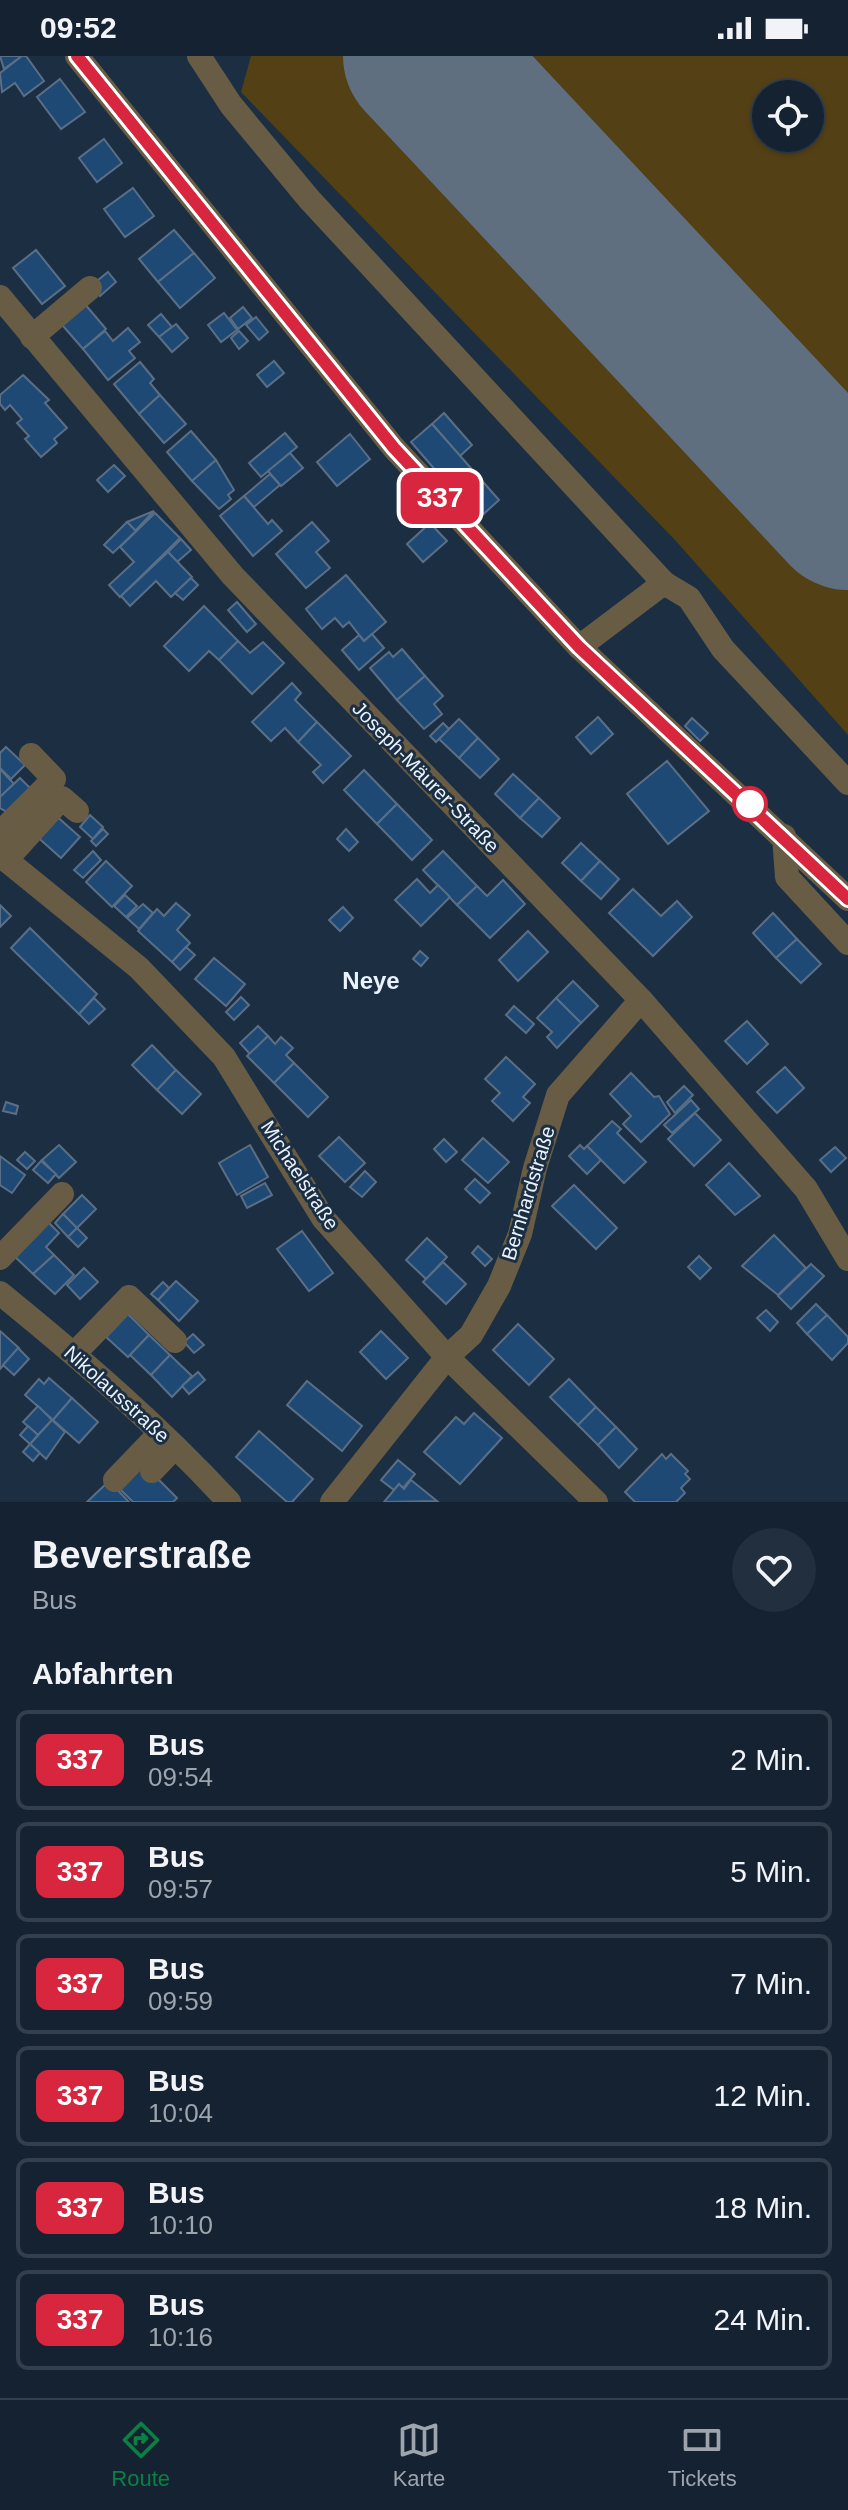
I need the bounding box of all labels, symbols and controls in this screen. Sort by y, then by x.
text: 09:52 [40,11,117,44]
map controls [752,80,824,152]
button: locate [752,80,824,152]
line badge: 337 [394,472,486,524]
text: 337 [417,482,463,513]
street label: Joseph-Mäurer-Straße [348,697,504,857]
unlabelled marker [733,787,767,821]
district label: Neye [342,967,400,994]
street label: Michaelstraße [257,1116,343,1234]
street label: Bernhardstraße [497,1123,559,1263]
street label: Nikolausstraße [60,1341,174,1447]
button: heart [732,1528,816,1612]
text: Beverstraße [32,1534,252,1576]
text: Bus [32,1585,77,1615]
text: Abfahrten [32,1657,174,1690]
text: Bus [148,1728,205,1761]
text: 2 Min. [730,1743,812,1776]
text: 337 [57,1744,103,1775]
text: 09:54 [148,1762,213,1792]
text: Bus [148,1840,205,1873]
text: 5 Min. [730,1855,812,1888]
text: 337 [57,1856,103,1887]
text: 09:57 [148,1874,213,1904]
text: Bus [148,1952,205,1985]
text: 7 Min. [730,1967,812,2000]
text: 337 [57,1968,103,1999]
text: 09:59 [148,1986,213,2016]
text: Bus [148,2064,205,2097]
text: 12 Min. [714,2079,812,2112]
text: 337 [57,2080,103,2111]
text: 10:04 [148,2098,213,2128]
text: Bus [148,2176,205,2209]
text: 18 Min. [714,2191,812,2224]
text: 337 [57,2192,103,2223]
text: 10:10 [148,2210,213,2240]
text: Bus [148,2288,205,2321]
text: 24 Min. [714,2303,812,2336]
text: 337 [57,2304,103,2335]
text: 10:16 [148,2322,213,2352]
tab: Route [111,2418,170,2492]
tab: Karte [393,2418,445,2492]
tab: Tickets [668,2418,737,2492]

